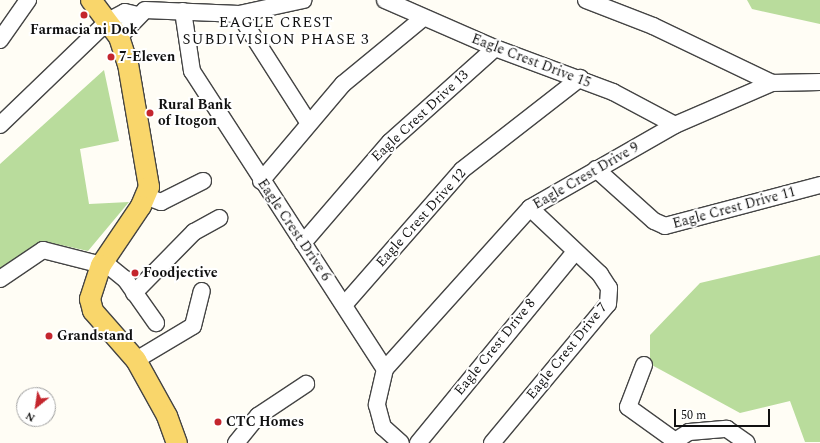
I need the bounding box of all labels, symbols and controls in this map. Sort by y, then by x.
marker: Farmacia ni Dok [79,10,89,20]
district label: EAGLE CREST SUBDIVISION PHASE 3 [182,13,370,48]
place label: Farmacia ni Dok [30,22,138,38]
street label: Eagle Crest Drive 15 [469,31,593,91]
place label: 7-Eleven [119,49,175,65]
marker: 7-Eleven [106,52,116,62]
street label: Eagle Crest Drive 13 [368,67,472,165]
place label: Rural Bank of Itogon [158,97,232,130]
marker: Rural Bank of Itogon [145,108,155,118]
street label: Eagle Crest Drive 9 [530,139,642,213]
street label: Eagle Crest Drive 12 [372,165,470,271]
street label: Eagle Crest Drive 6 [254,176,334,284]
street label: Eagle Crest Drive 11 [671,184,797,232]
place label: Foodjective [143,265,218,281]
marker: Foodjective [130,268,140,278]
street label: Eagle Crest Drive 8 [451,295,539,399]
street label: Eagle Crest Drive 7 [523,299,611,403]
place label: Grandstand [57,328,133,344]
marker: Grandstand [44,331,54,341]
north arrow [16,387,56,427]
scale bar [676,401,772,427]
text: 50 m [681,406,706,425]
text: N [22,407,38,427]
place label: CTC Homes [226,414,304,430]
marker: CTC Homes [213,417,223,427]

